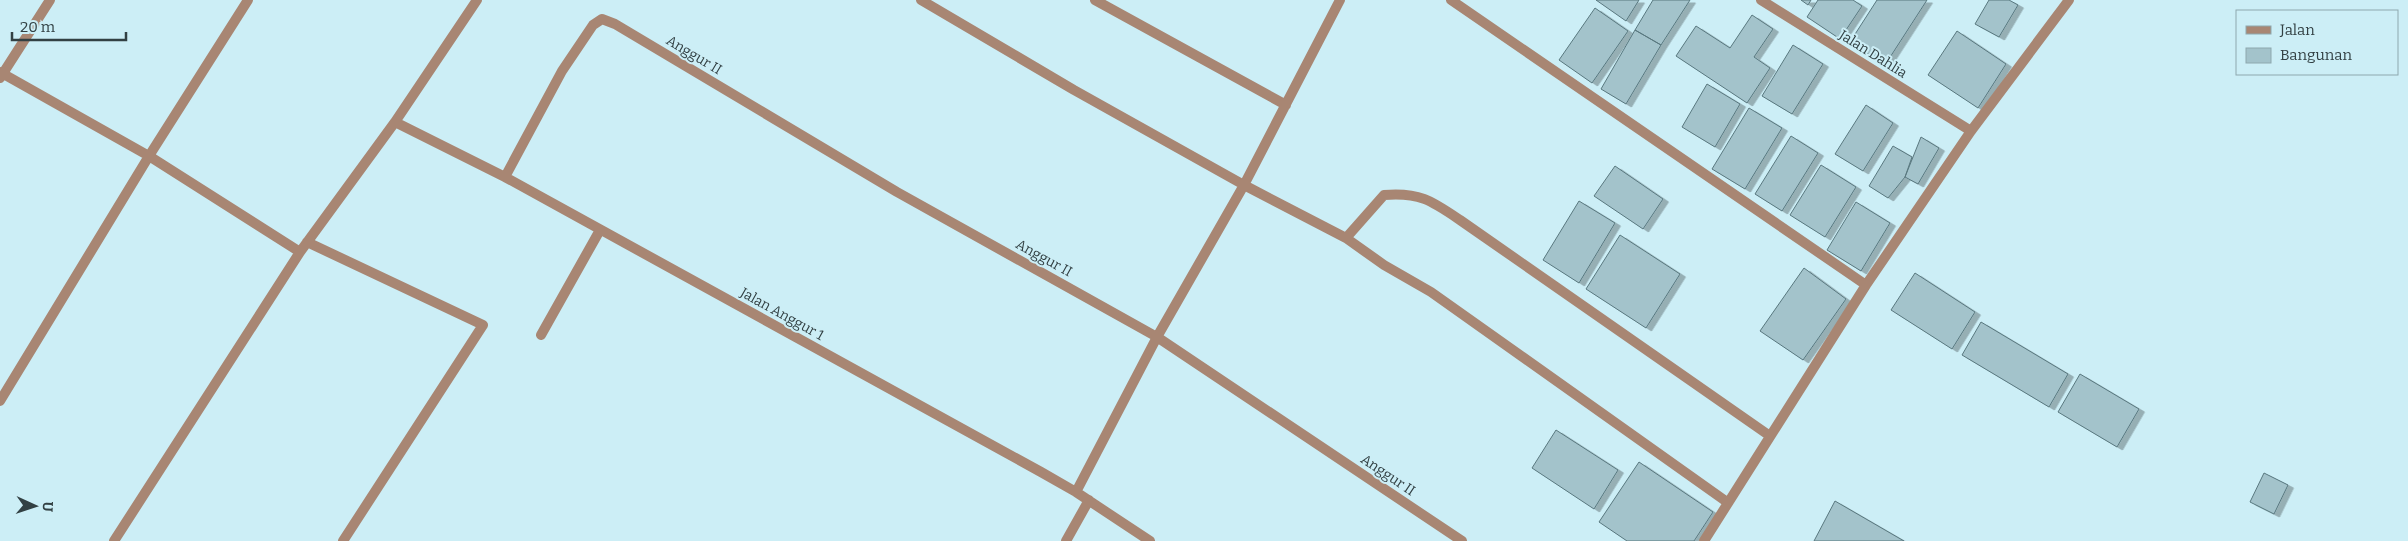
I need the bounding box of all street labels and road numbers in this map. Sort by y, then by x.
street label: Jalan Dahlia [1835,26,1910,82]
street label: Anggur II [663,32,725,78]
street label: Anggur II [1013,236,1075,280]
street label: Jalan Anggur 1 [736,284,827,344]
street label: Anggur II [1358,451,1418,499]

